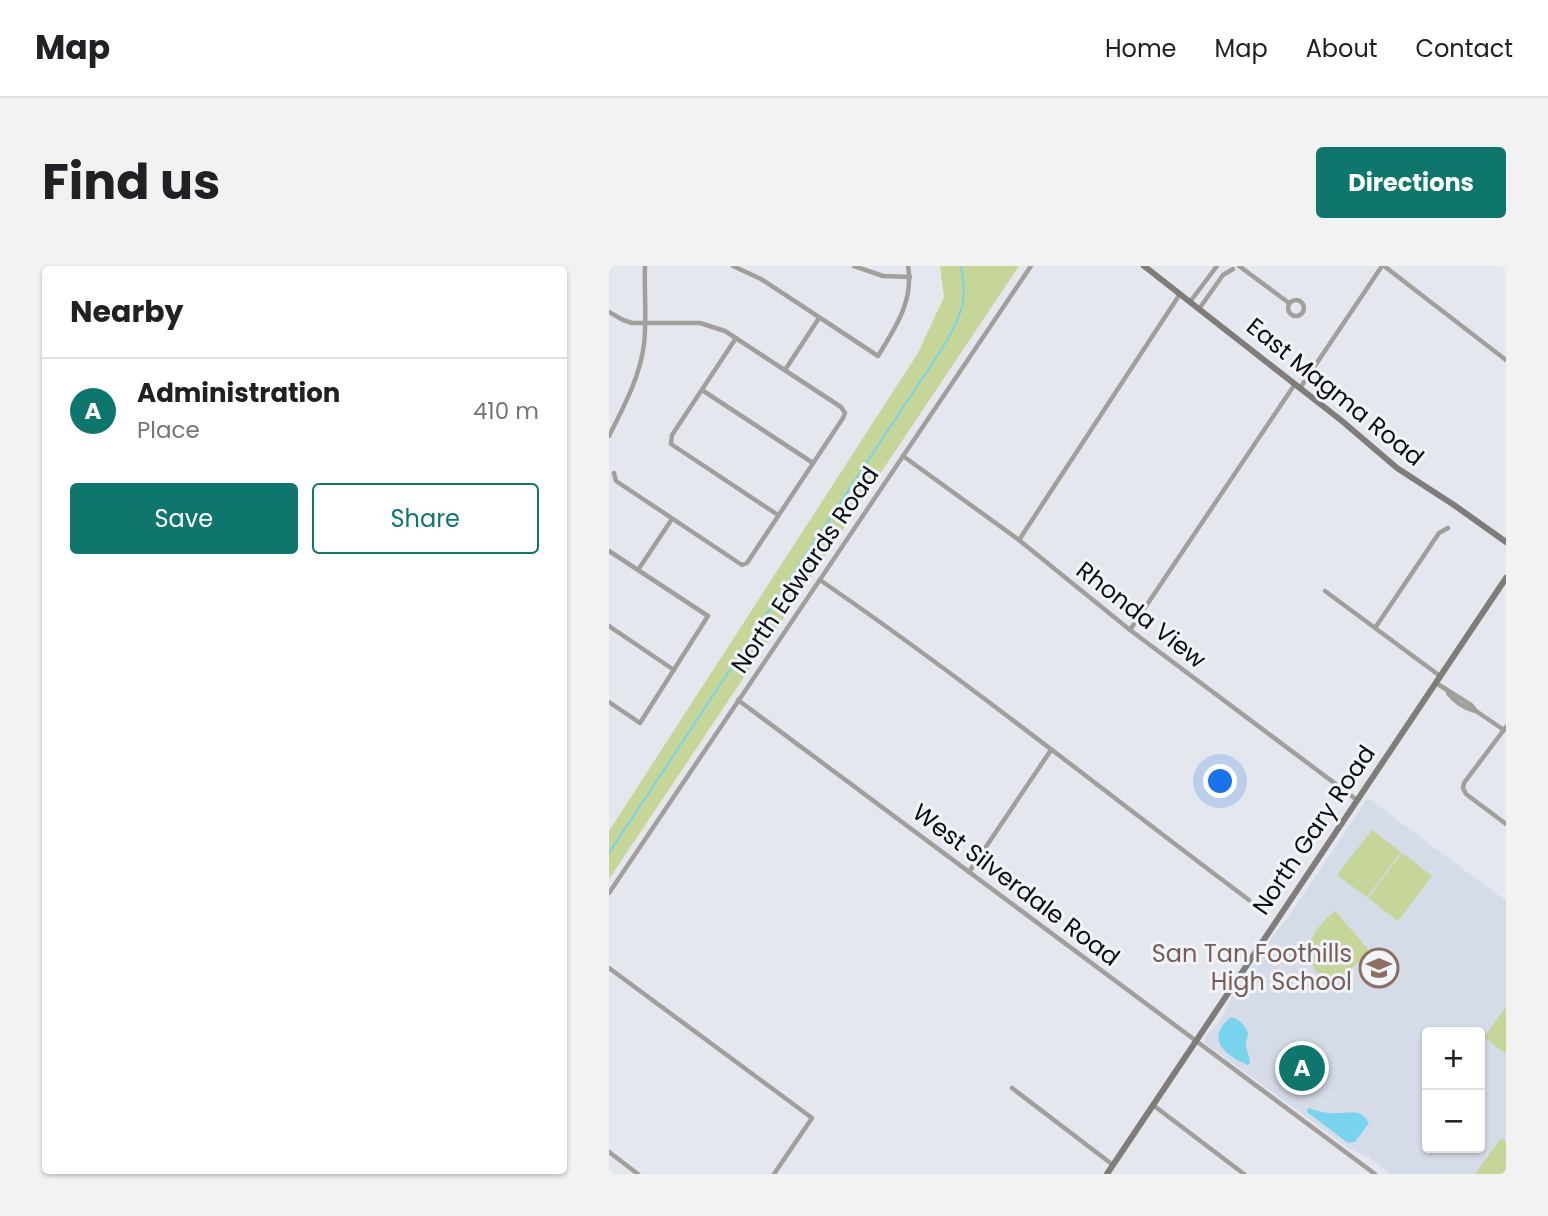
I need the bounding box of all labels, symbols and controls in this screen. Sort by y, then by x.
text: Map [35,24,110,71]
text: Home [1105,32,1177,65]
text: Map [1215,32,1268,65]
text: About [1306,32,1377,65]
text: Contact [1415,32,1513,65]
button: Directions [1316,147,1506,218]
text: Find us [42,148,220,216]
text: Nearby [70,290,184,333]
street label: East Magma Road [1240,310,1431,473]
text: Administration [137,375,340,411]
text: A [85,395,101,427]
text: 410 m [473,395,539,427]
text: Place [137,414,200,446]
street label: North Edwards Road [723,460,886,680]
button: Save [70,483,298,554]
button: Share [312,483,539,554]
street label: Rhonda View [1070,554,1213,676]
street label: North Gary Road [1245,738,1383,921]
your location [1203,764,1237,798]
street label: West Silverdale Road [906,796,1127,973]
place label: San Tan Foothills High School [1152,937,1352,998]
school or university icon: San Tan Foothills High School [1358,947,1400,989]
map controls [1422,1027,1485,1153]
button: + [1422,1027,1485,1090]
pin: A [1279,1042,1325,1094]
button: − [1422,1090,1485,1153]

